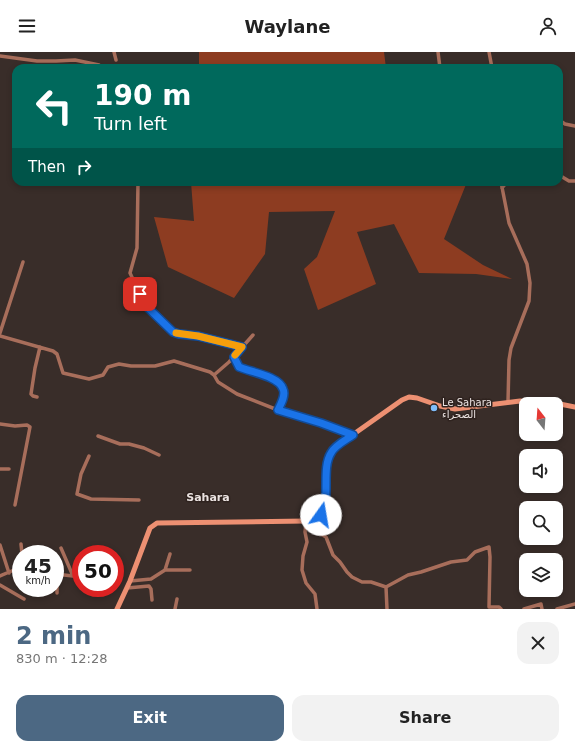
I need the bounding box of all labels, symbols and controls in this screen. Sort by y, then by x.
icon: menu [16,15,38,37]
icon: person [537,15,559,37]
text: Waylane [245,16,330,37]
text: 190 m [94,79,191,112]
icon: left [28,80,80,132]
text: Turn left [94,113,167,134]
icon: right [73,156,95,178]
text: Then [28,158,65,176]
pin [123,277,157,311]
icon: arrive [129,283,151,305]
place label: Le Sahara الصحراء [442,397,492,420]
north arrow [519,397,563,441]
map controls [519,397,563,597]
marker: Le Sahara الصحراء [429,403,439,413]
button: sound [519,449,563,493]
district label: Sahara [186,491,230,504]
position arrow [300,494,342,536]
button: search [519,501,563,545]
speed limit sign: 50 [72,545,124,597]
button: layers [519,553,563,597]
text: 45 [24,554,52,578]
text: km/h [25,575,51,586]
text: 2 min [16,622,91,650]
button: close [517,622,559,664]
text: 830 m · 12:28 [16,651,107,666]
button: Exit [16,695,284,741]
button: Share [292,695,559,741]

